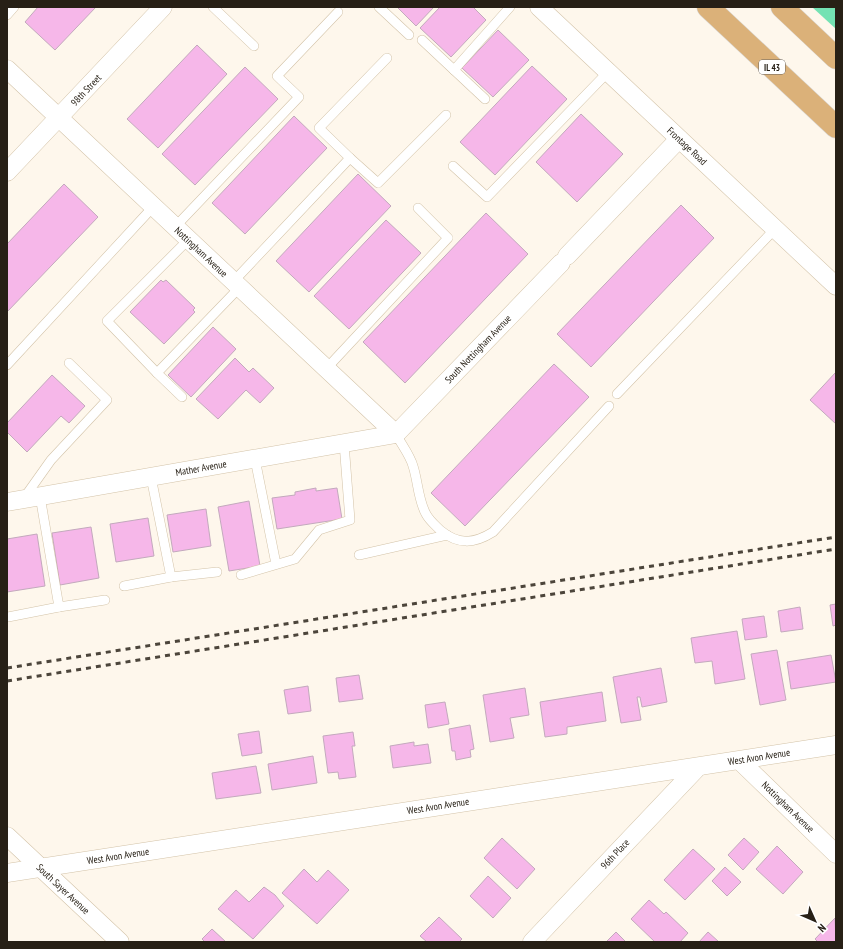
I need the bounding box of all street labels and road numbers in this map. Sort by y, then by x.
road number: IL 43 [759,60,785,74]
street label: 98th Street [68,71,104,109]
street label: Frontage Road [664,124,710,168]
street label: Nottingham Avenue [172,224,230,280]
street label: South Nottingham Avenue [442,312,514,386]
street label: Mather Avenue [174,457,228,479]
street label: West Avon Avenue [727,746,791,768]
street label: Nottingham Avenue [759,779,817,835]
street label: West Avon Avenue [406,795,470,817]
street label: 96th Place [598,836,632,872]
street label: West Avon Avenue [86,845,150,867]
street label: South Sayer Avenue [34,861,92,917]

